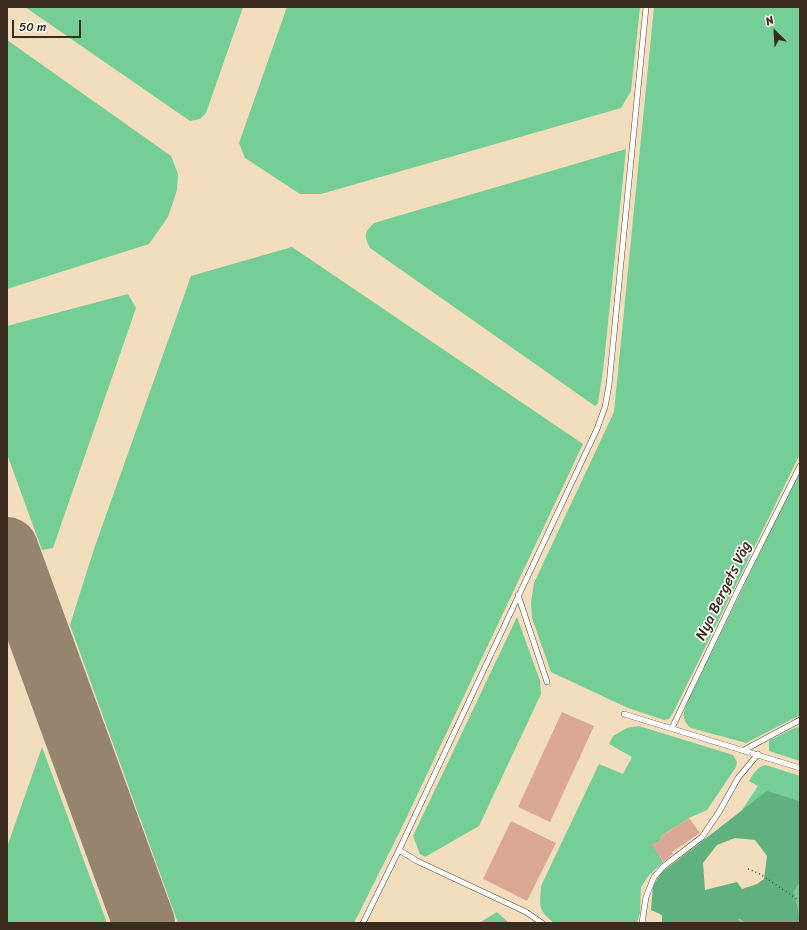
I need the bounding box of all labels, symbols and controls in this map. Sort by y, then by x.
text: N [762,10,777,31]
scale bar [14,12,83,38]
north arrow [755,12,795,52]
text: 50 m [19,16,46,38]
street label: Nya Bergets Väg [692,539,756,643]

